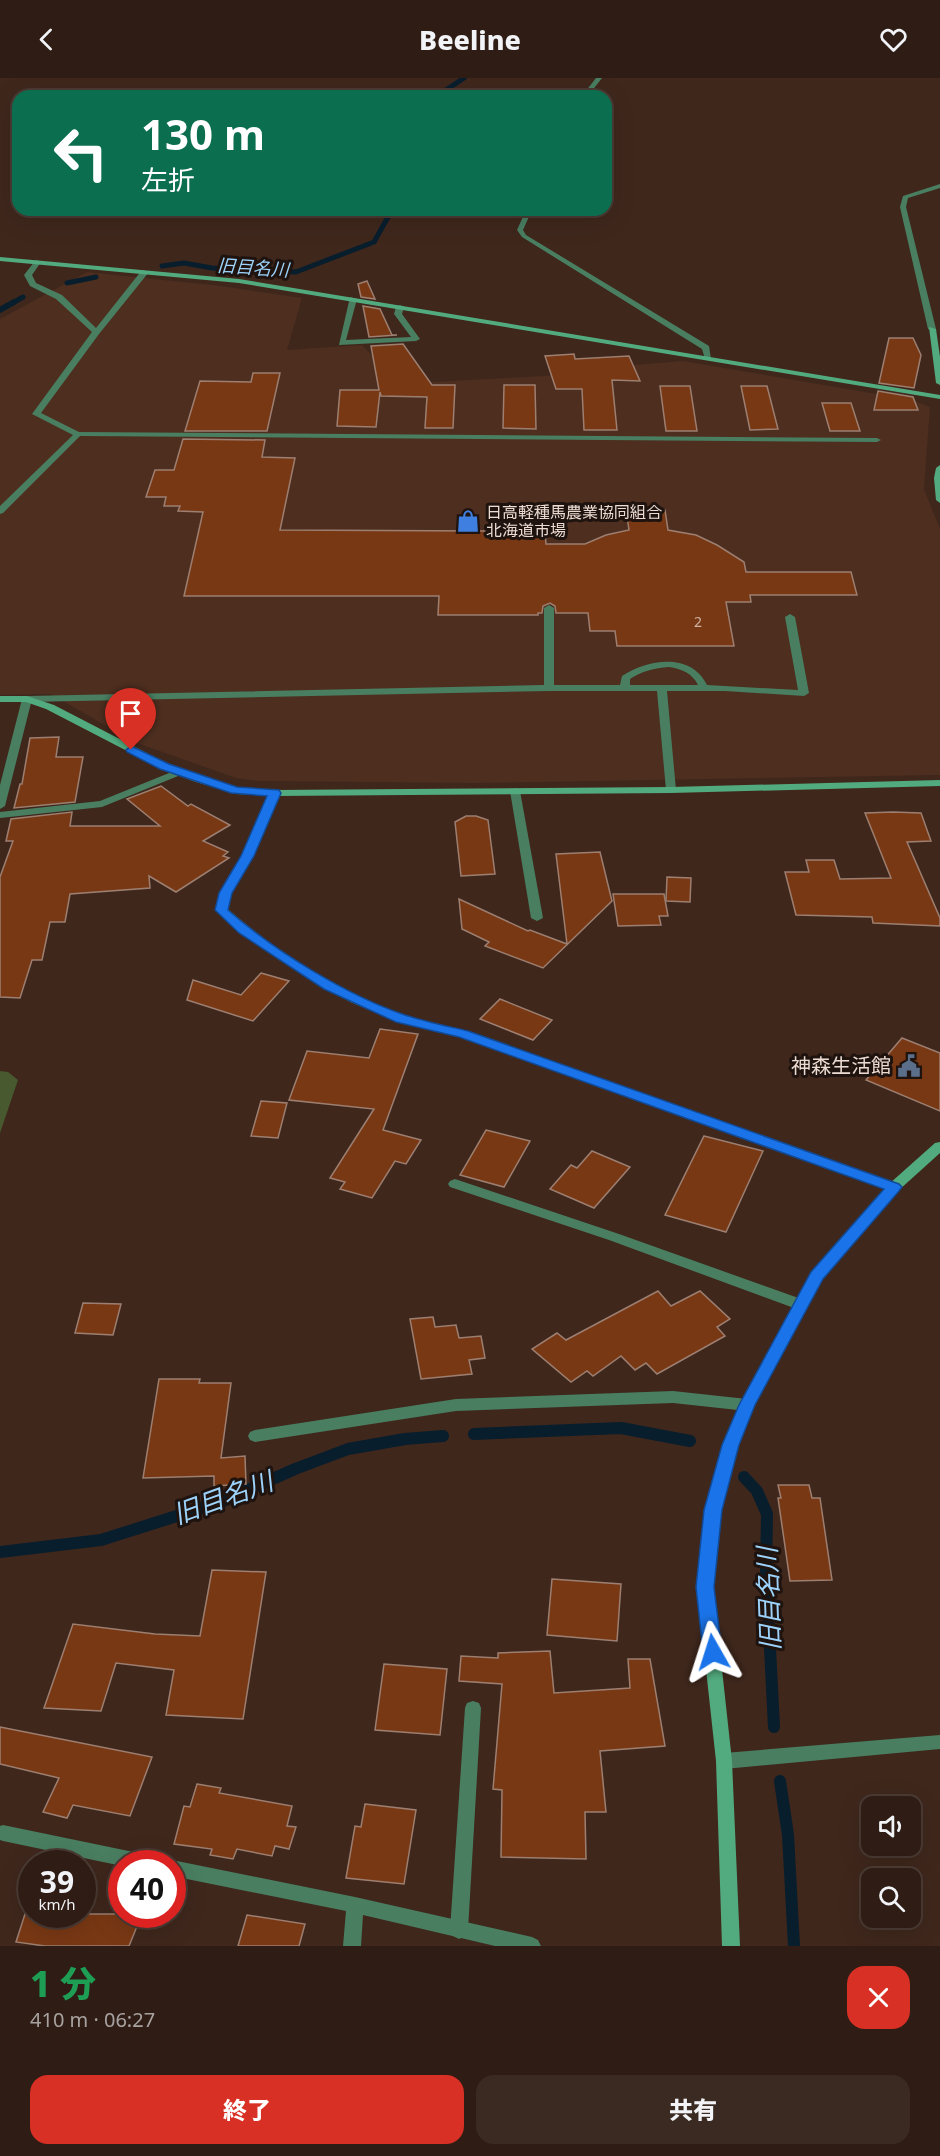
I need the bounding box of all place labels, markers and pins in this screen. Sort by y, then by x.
place label: 日高軽種馬農業協同組合 北海道市場 [486,501,662,541]
shop icon: 日高軽種馬農業協同組合 北海道市場 [455,508,481,534]
pin [105,688,156,750]
place label: 神森生活館 [791,1052,891,1079]
public building icon: 神森生活館 [896,1053,922,1079]

